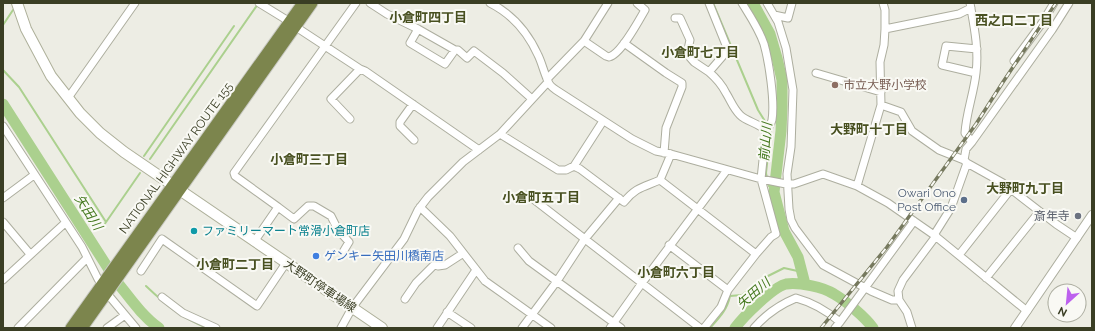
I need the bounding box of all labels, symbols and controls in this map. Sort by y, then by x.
district label: 小倉町四丁目 [389,10,467,25]
district label: 西之口二丁目 [975,13,1053,28]
district label: 小倉町七丁目 [661,45,739,60]
place label: 市立大野小学校 [843,78,927,92]
street label: NATIONAL HIGHWAY ROUTE 155 [116,79,236,236]
marker: 市立大野小学校 [830,80,840,90]
water label: 前山川 [756,120,775,162]
district label: 大野町十丁目 [830,122,908,137]
district label: 小倉町三丁目 [270,152,348,167]
district label: 大野町九丁目 [986,181,1064,196]
place label: Owari Ono Post Office [897,186,956,214]
district label: 小倉町五丁目 [502,190,580,205]
water label: 矢田川 [72,192,107,234]
marker: Owari Ono Post Office [959,195,969,205]
place label: 斎年寺 [1034,209,1070,223]
marker: 斎年寺 [1073,211,1083,221]
place label: ファミリーマート常滑小倉町店 [202,224,370,238]
marker: ファミリーマート常滑小倉町店 [189,226,199,236]
place label: ゲンキー矢田川橋南店 [324,249,444,263]
marker: ゲンキー矢田川橋南店 [311,251,321,261]
district label: 小倉町二丁目 [196,257,274,272]
street label: 大野町停車場線 [281,257,359,315]
district label: 小倉町六丁目 [637,265,715,280]
water label: 矢田川 [734,274,774,312]
north arrow [1047,283,1087,323]
text: N [1056,304,1069,319]

